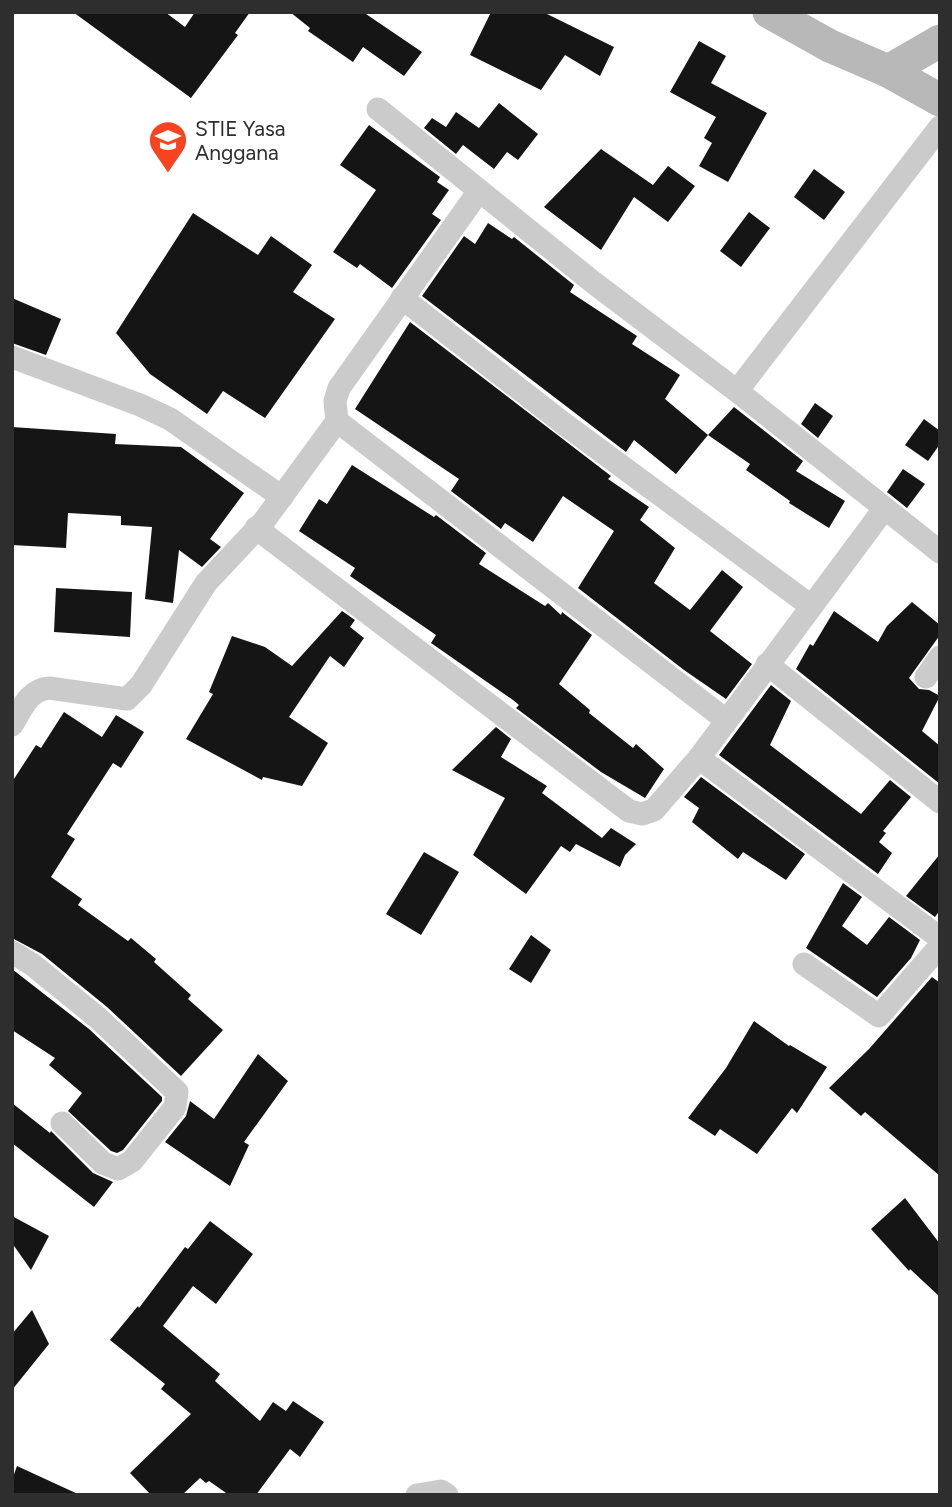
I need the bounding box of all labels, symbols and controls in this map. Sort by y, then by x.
place label: STIE Yasa Anggana [195,116,285,165]
school or university icon: STIE Yasa Anggana [147,119,189,174]

